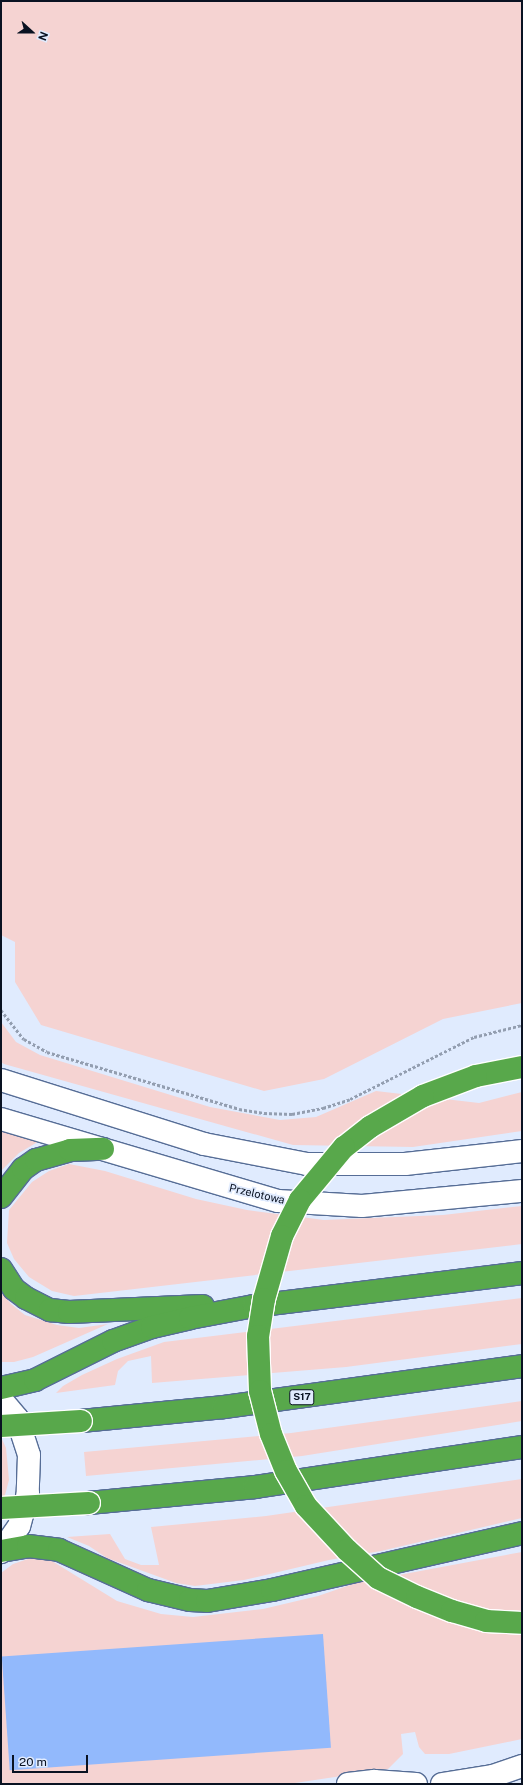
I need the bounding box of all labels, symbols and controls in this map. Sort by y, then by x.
north arrow [12,12,52,52]
text: N [36,30,50,42]
street label: Przelotowa [228,1181,286,1207]
road number: S17 [289,1389,315,1405]
scale bar [14,1747,90,1773]
text: 20 m [19,1755,47,1769]

